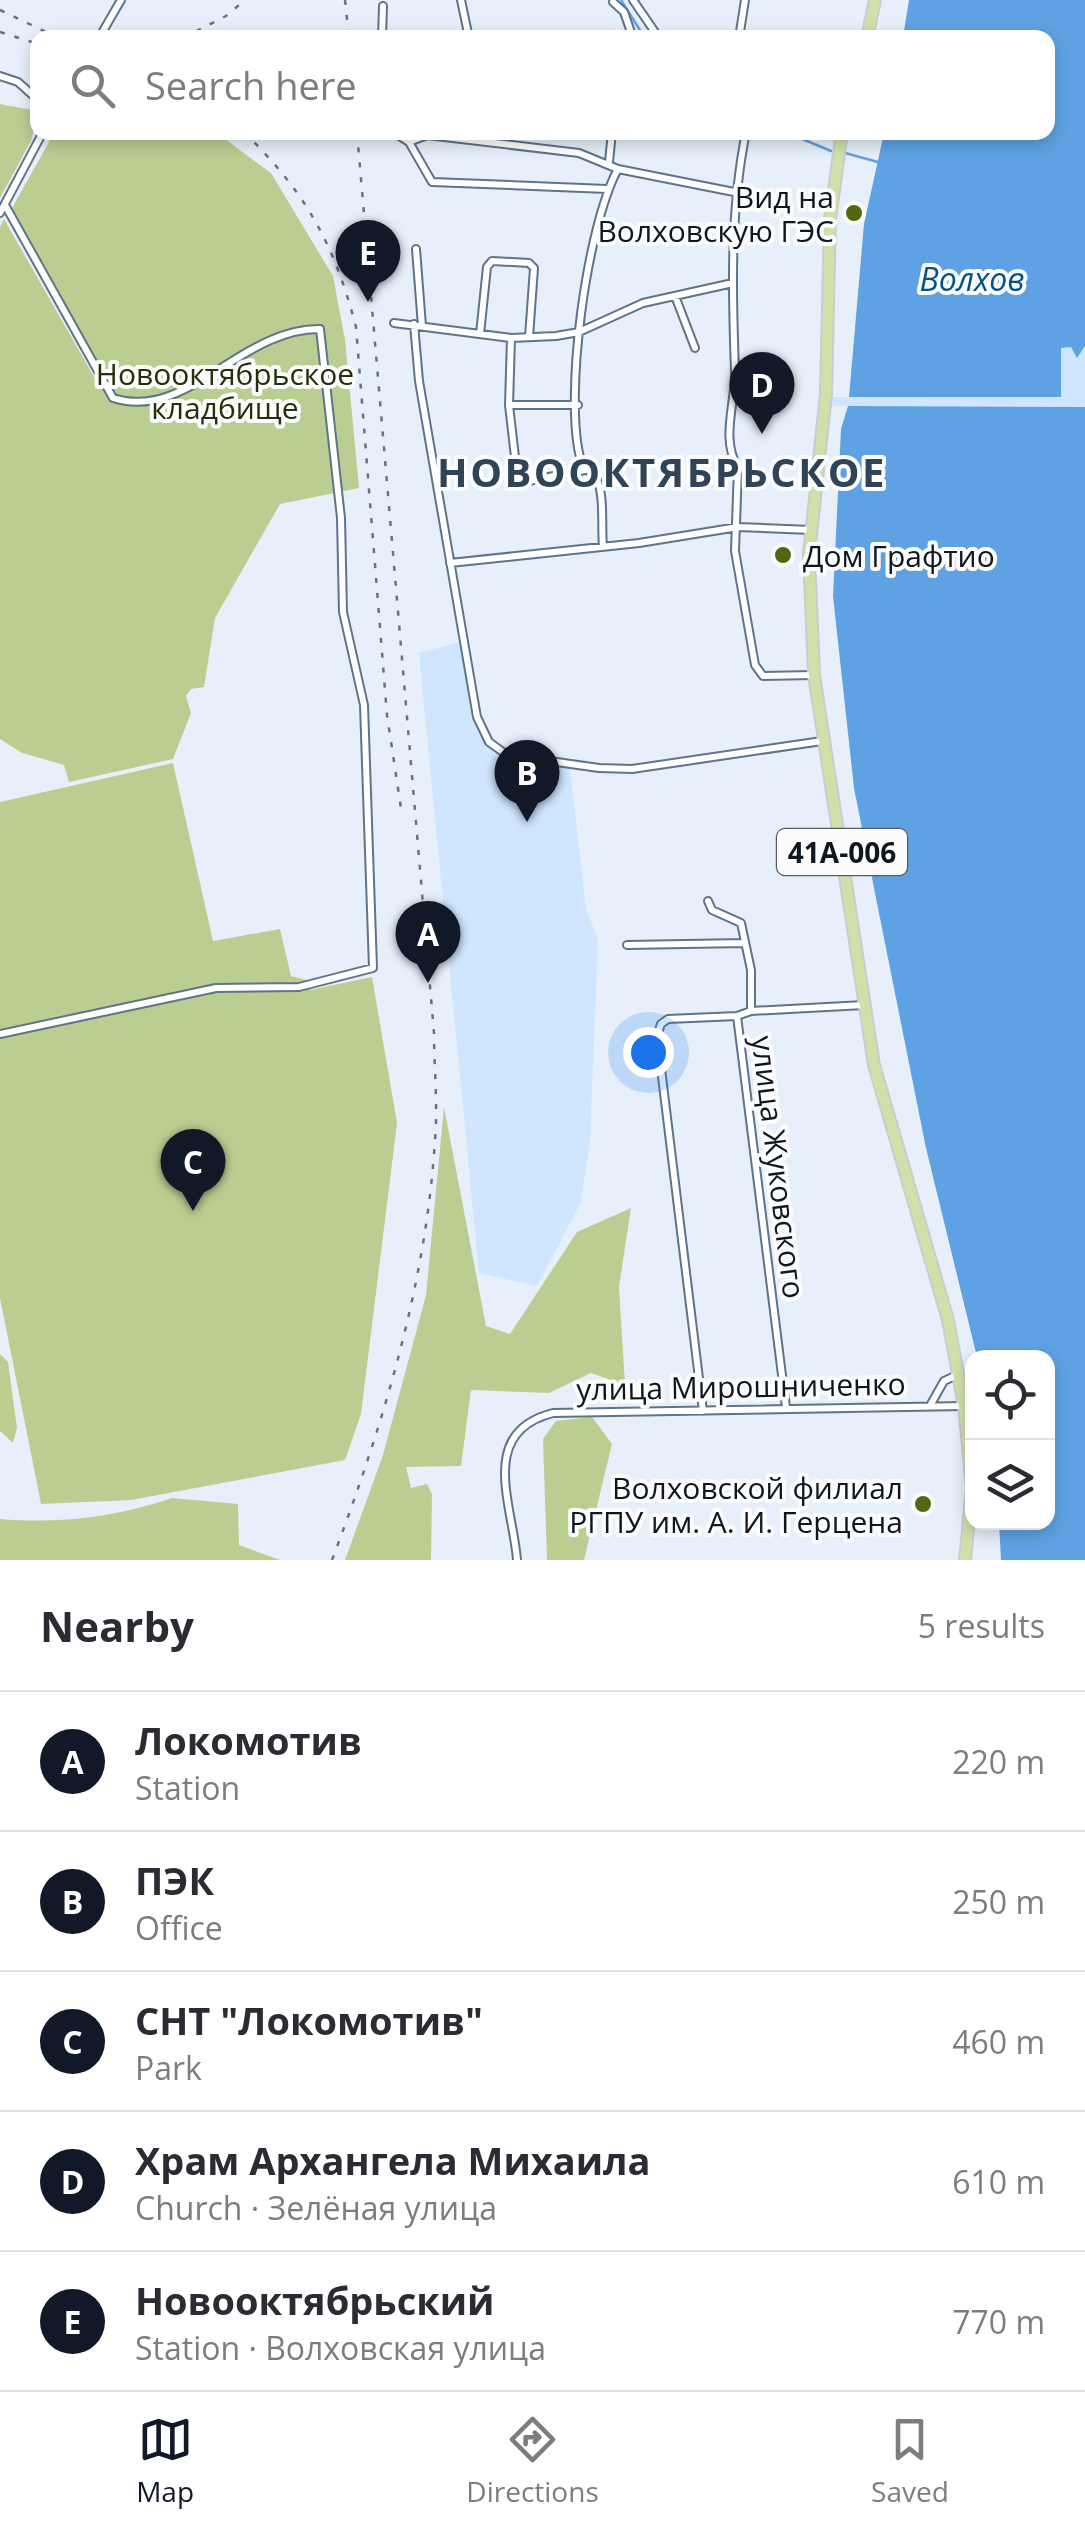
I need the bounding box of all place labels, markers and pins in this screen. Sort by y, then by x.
place label: Вид на Волховскую ГЭС [597,176,834,251]
marker: Вид на Волховскую ГЭС [843,202,865,224]
pin: E [336,220,400,302]
pin: D [730,352,794,434]
place label: Дом Графтио [803,535,995,576]
marker: Дом Графтио [772,544,794,566]
pin: B [494,740,560,822]
pin: A [396,900,460,983]
pin: C [160,1128,226,1211]
place label: Волховской филиал РГПУ им. А. И. Герцена [569,1467,903,1542]
marker: Волховской филиал РГПУ им. А. И. Герцена [912,1493,934,1515]

